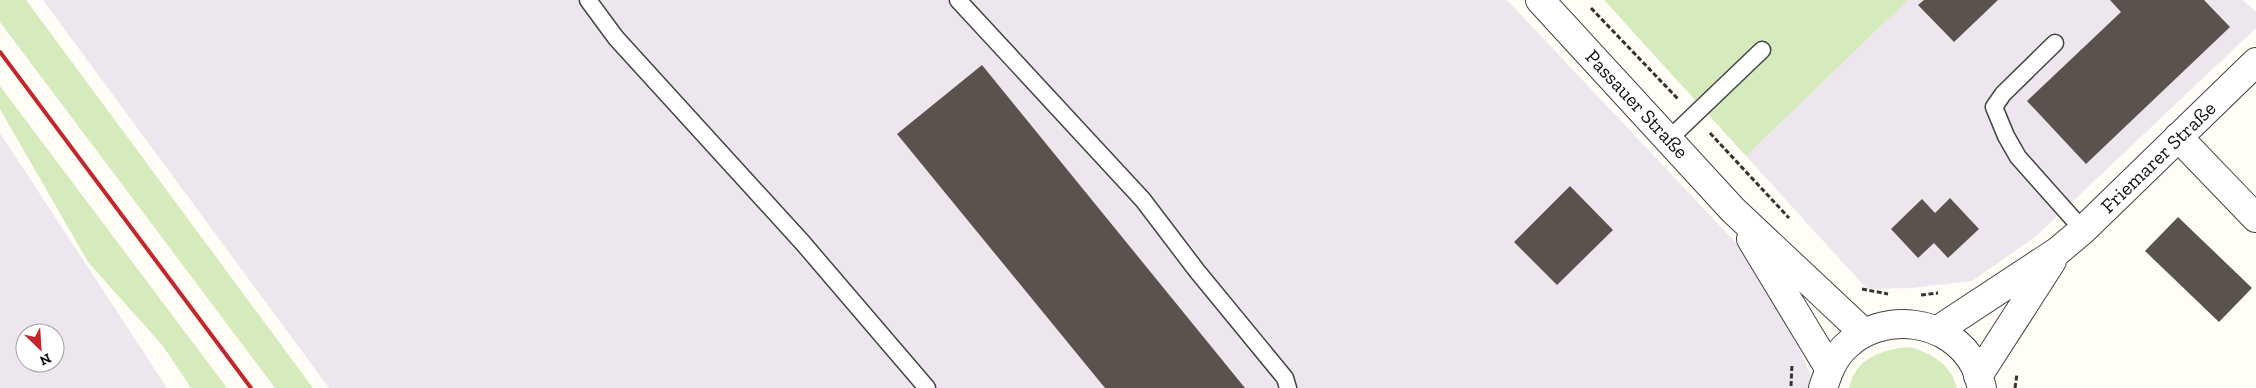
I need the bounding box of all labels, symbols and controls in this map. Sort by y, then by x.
street label: Passauer Straße [1580,45,1694,163]
street label: Friemarer Straße [2096,96,2220,218]
north arrow [15,323,65,373]
text: N [37,349,54,369]

